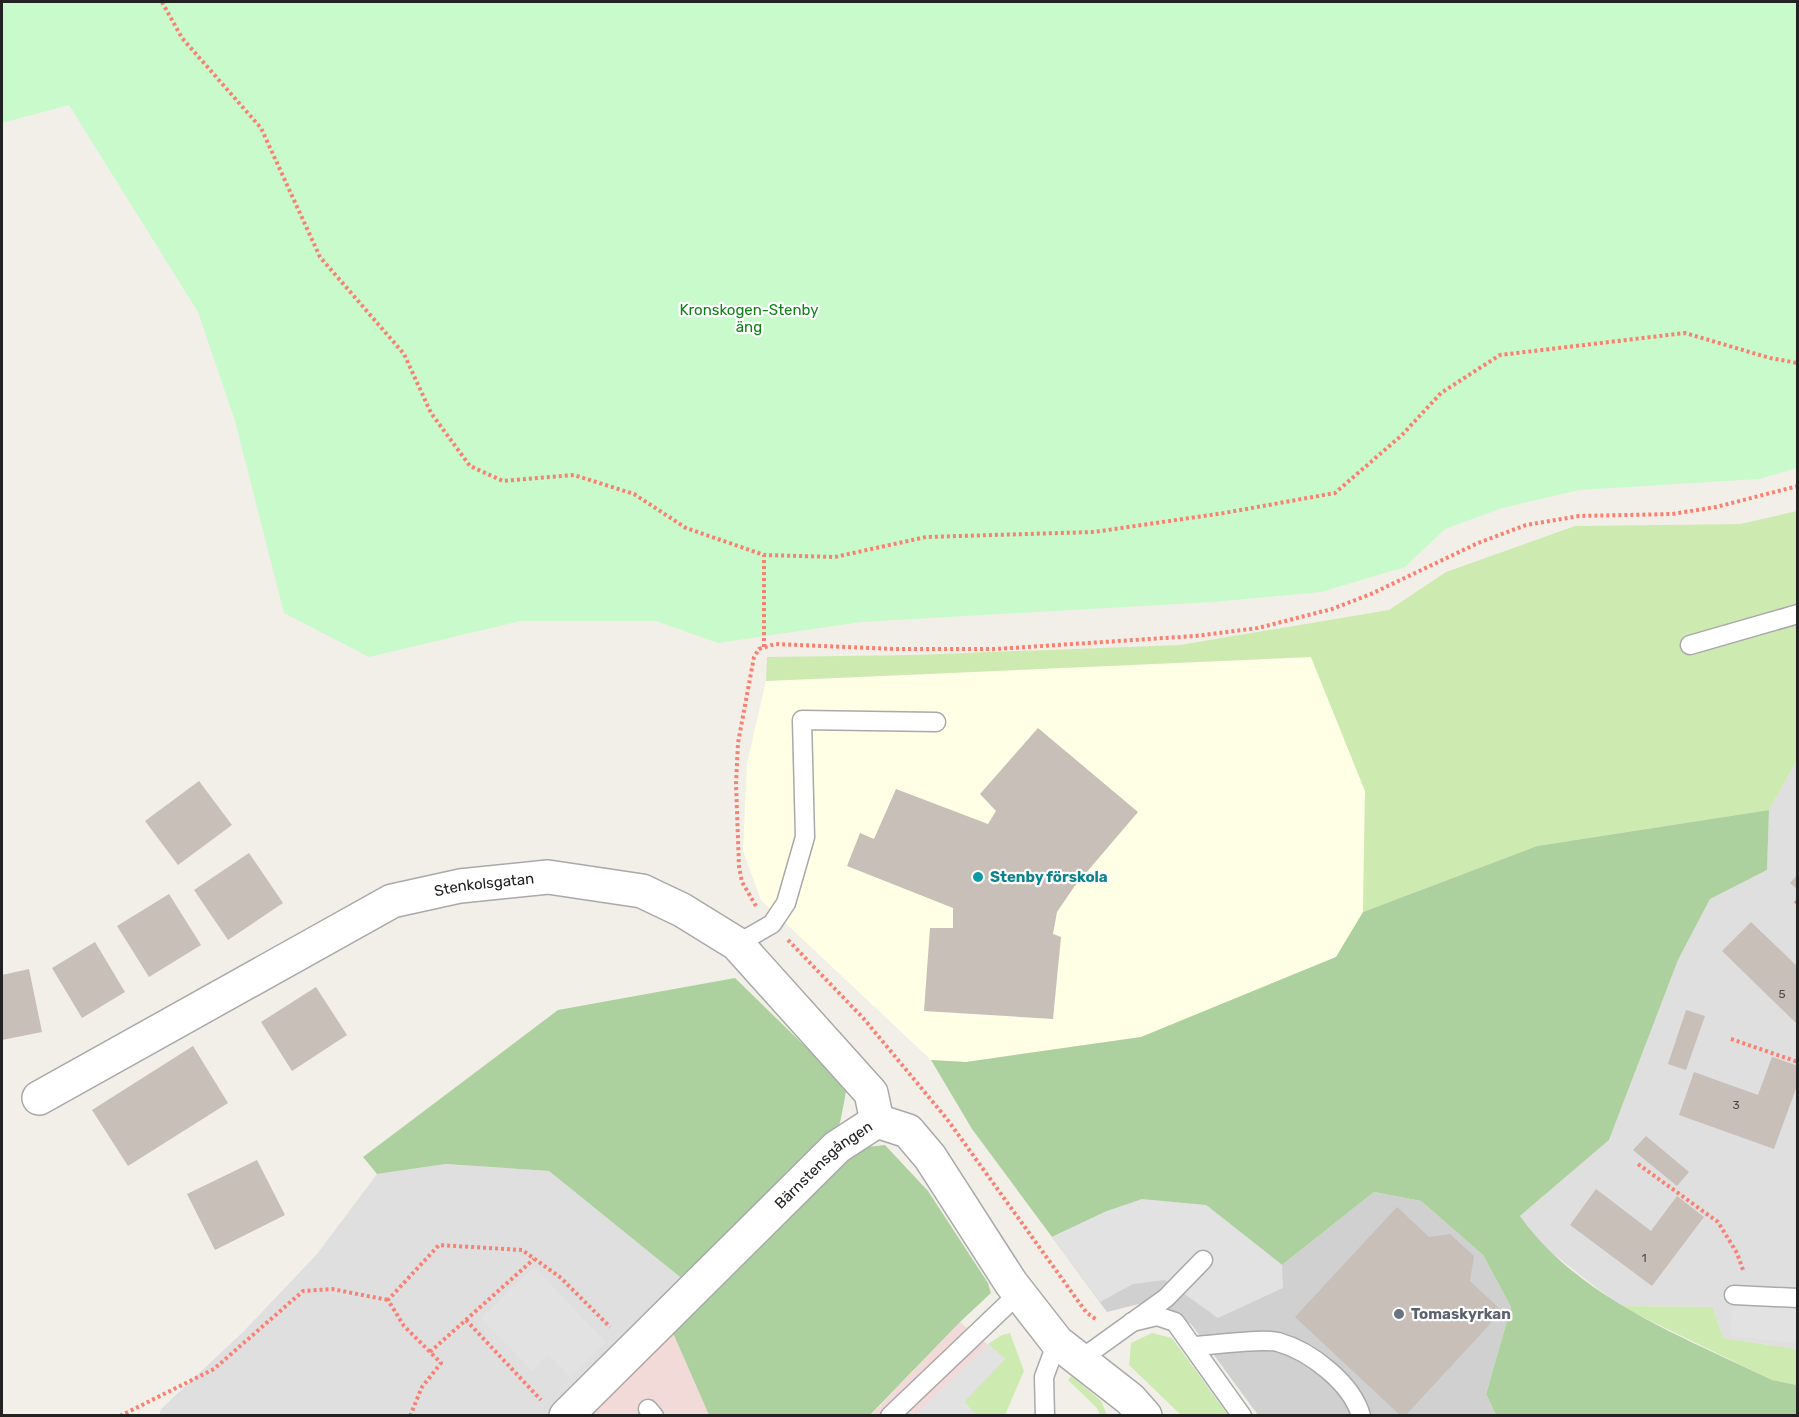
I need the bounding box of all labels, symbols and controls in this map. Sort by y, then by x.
park label: Kronskogen-Stenby äng [680,301,818,336]
place label: Stenby förskola [990,868,1108,886]
street label: Stenkolsgatan [433,869,535,900]
marker: Stenby förskola [971,870,985,884]
house number: 5 [1778,987,1786,1001]
house number: 3 [1732,1098,1740,1112]
street label: Bärnstensgången [771,1117,876,1213]
house number: 1 [1641,1251,1647,1265]
place label: Tomaskyrkan [1411,1305,1511,1323]
marker: Tomaskyrkan [1392,1307,1406,1321]

